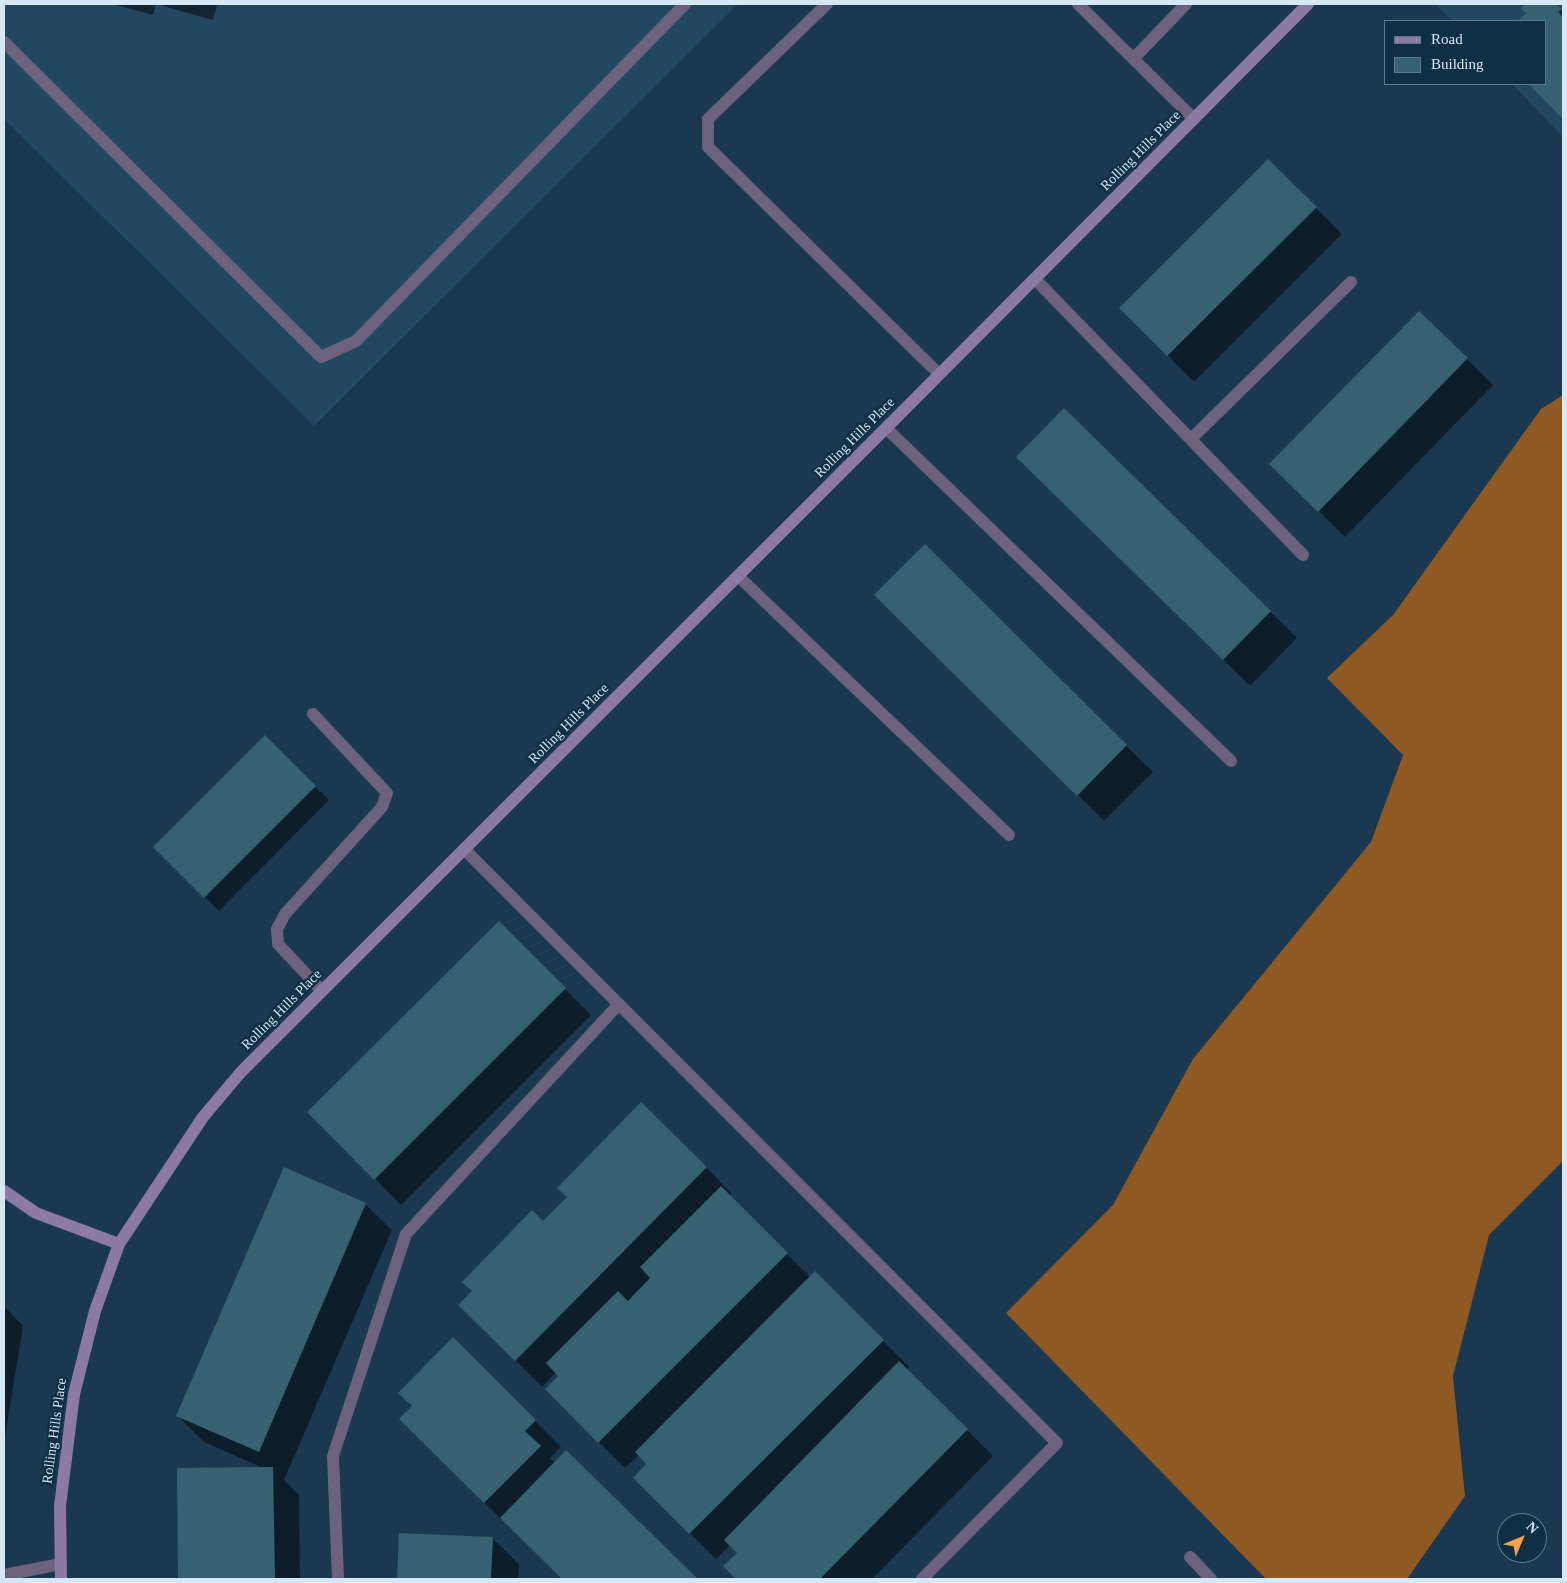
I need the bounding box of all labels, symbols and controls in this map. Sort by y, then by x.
legend [1384,20,1547,85]
text: Road [1431,31,1463,47]
text: Building [1431,56,1484,72]
street label: Rolling Hills Place [1097,107,1185,195]
street label: Rolling Hills Place [811,394,899,482]
street label: Rolling Hills Place [525,680,613,768]
street label: Rolling Hills Place [238,966,326,1054]
street label: Rolling Hills Place [39,1377,71,1485]
north arrow [1497,1513,1547,1563]
text: N [1523,1519,1541,1537]

